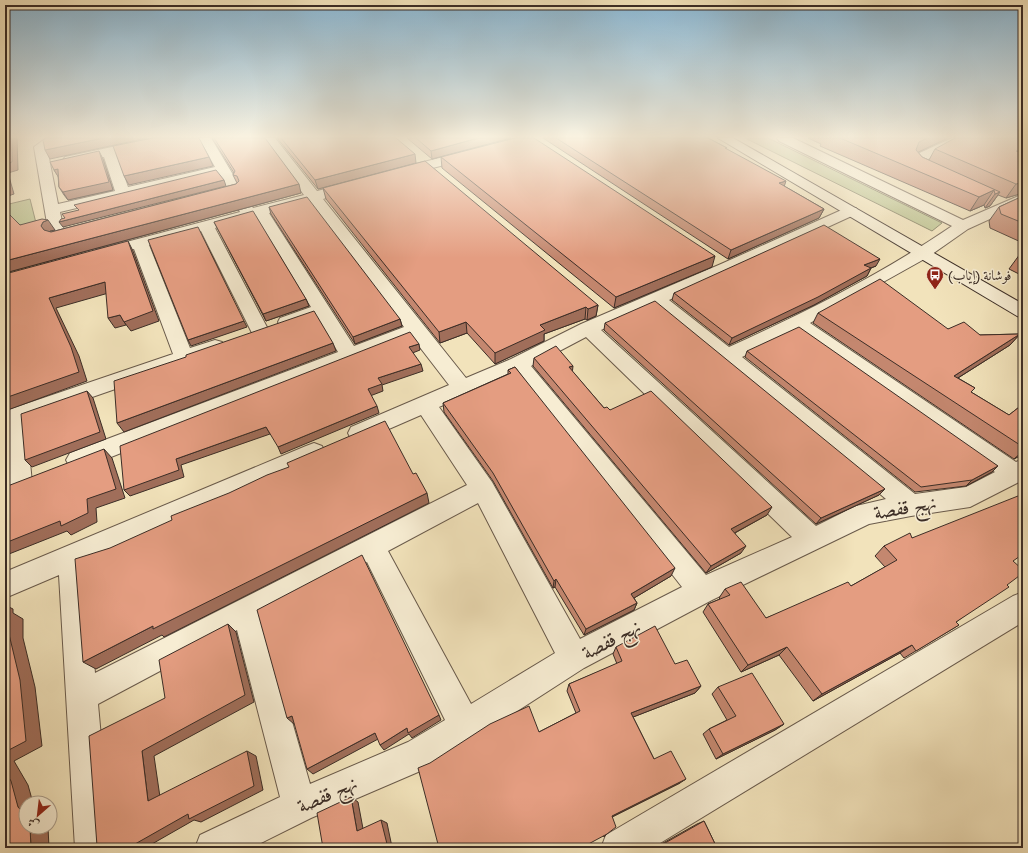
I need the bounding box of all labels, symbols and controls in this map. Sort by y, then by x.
bus stop icon: فوشانة (إياب) [925,265,945,290]
place label: فوشانة (إياب) [948,267,1011,285]
street label: نهج قفصة [872,491,939,530]
street label: نهج قفصة [578,614,647,670]
street label: نهج قفصة [294,771,363,823]
north arrow [18,795,58,835]
text: ش [26,814,42,832]

